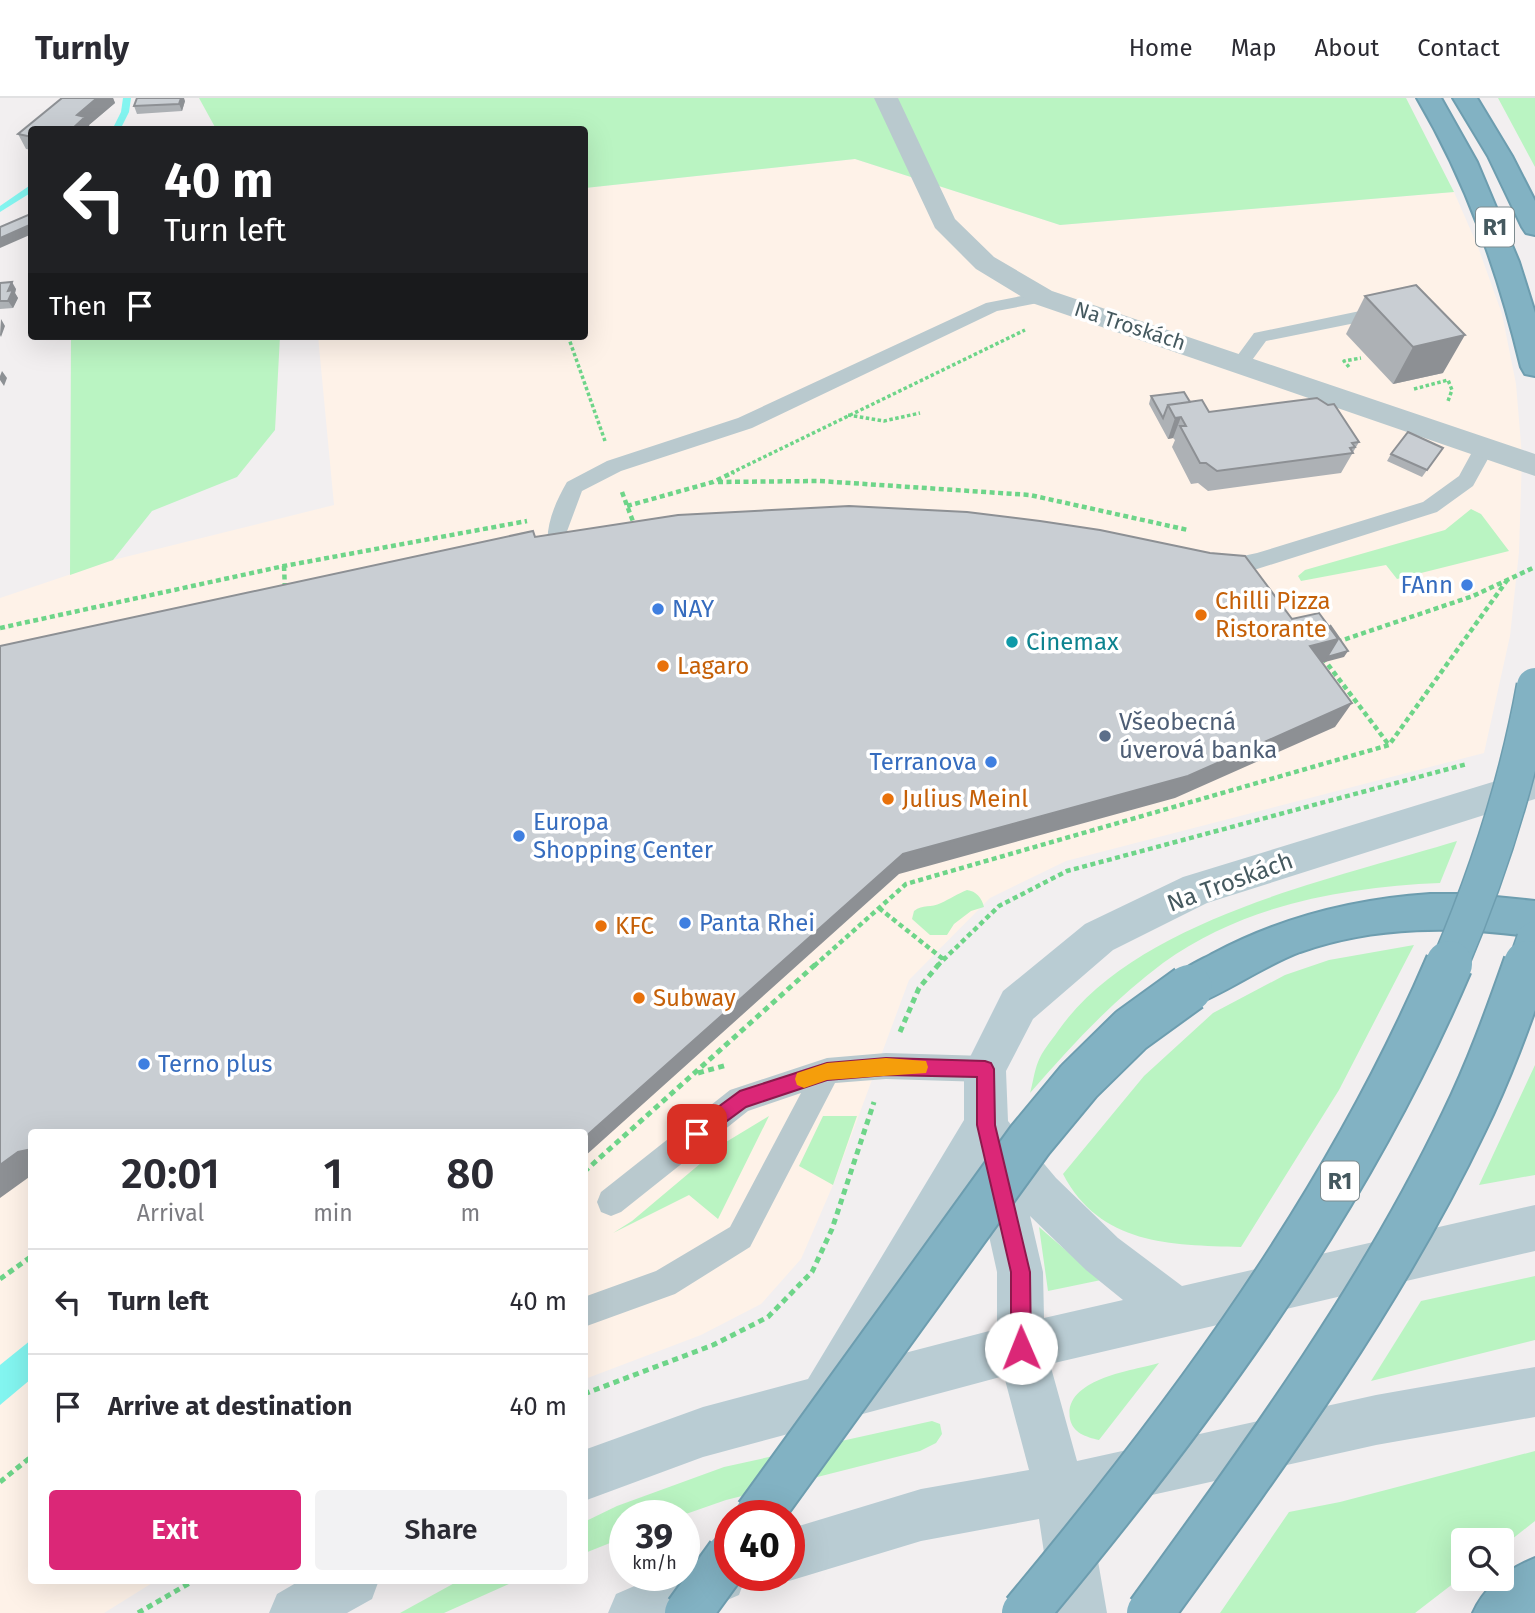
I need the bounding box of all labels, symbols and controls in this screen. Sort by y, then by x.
text: Turnly [35,28,129,68]
text: Home [1129,34,1193,62]
text: Map [1231,34,1277,62]
text: About [1315,34,1379,62]
text: Contact [1417,34,1500,62]
text: 40 m [164,151,273,210]
icon: left [49,154,140,245]
road number: R1 [1476,208,1514,246]
text: Turn left [164,211,286,249]
icon: arrive [121,287,159,325]
text: Then [49,291,107,322]
street label: Na Troskách [1071,296,1189,356]
place label: FAnn [1401,571,1453,599]
marker: FAnn [1459,577,1475,593]
place label: Chilli Pizza Ristorante [1215,587,1331,643]
place label: NAY [672,595,715,623]
marker: NAY [650,601,666,617]
marker: Chilli Pizza Ristorante [1193,607,1209,623]
place label: Cinemax [1026,628,1119,656]
marker: Cinemax [1004,634,1020,650]
place label: Lagaro [677,652,749,680]
marker: Lagaro [655,658,671,674]
place label: Všeobecná úverová banka [1119,708,1277,764]
marker: Všeobecná úverová banka [1097,728,1113,744]
place label: Terranova [870,748,977,776]
marker: Terranova [983,754,999,770]
place label: Julius Meinl [902,785,1028,813]
marker: Julius Meinl [880,791,896,807]
place label: Europa Shopping Center [533,808,714,864]
marker: Europa Shopping Center [511,828,527,844]
street label: Na Troskách [1163,846,1297,918]
place label: Panta Rhei [699,909,815,937]
place label: KFC [615,912,654,940]
marker: Panta Rhei [677,915,693,931]
marker: KFC [593,918,609,934]
place label: Subway [653,984,736,1012]
marker: Subway [631,990,647,1006]
place label: Terno plus [158,1050,272,1078]
marker: Terno plus [136,1056,152,1072]
pin [667,1104,727,1164]
icon: arrive [678,1115,716,1153]
text: 20:01 [121,1149,220,1199]
text: 1 [323,1149,343,1199]
text: 80 [446,1149,495,1199]
road number: R1 [1321,1162,1359,1200]
text: Arrival [137,1199,204,1227]
text: min [313,1199,353,1227]
text: m [461,1199,480,1227]
icon: left [49,1283,87,1321]
text: Turn left [108,1286,209,1317]
text: 40 m [509,1286,567,1317]
position arrow [984,1311,1058,1385]
icon: arrive [49,1388,87,1426]
text: Arrive at destination [108,1391,352,1422]
text: 40 m [509,1391,567,1422]
button: Exit [49,1490,301,1570]
button: Share [315,1490,567,1570]
speed limit sign: 40 [714,1500,805,1591]
text: 39 [636,1515,673,1557]
map controls [1451,1528,1514,1591]
button: search [1451,1528,1514,1591]
text: km/h [632,1552,677,1574]

